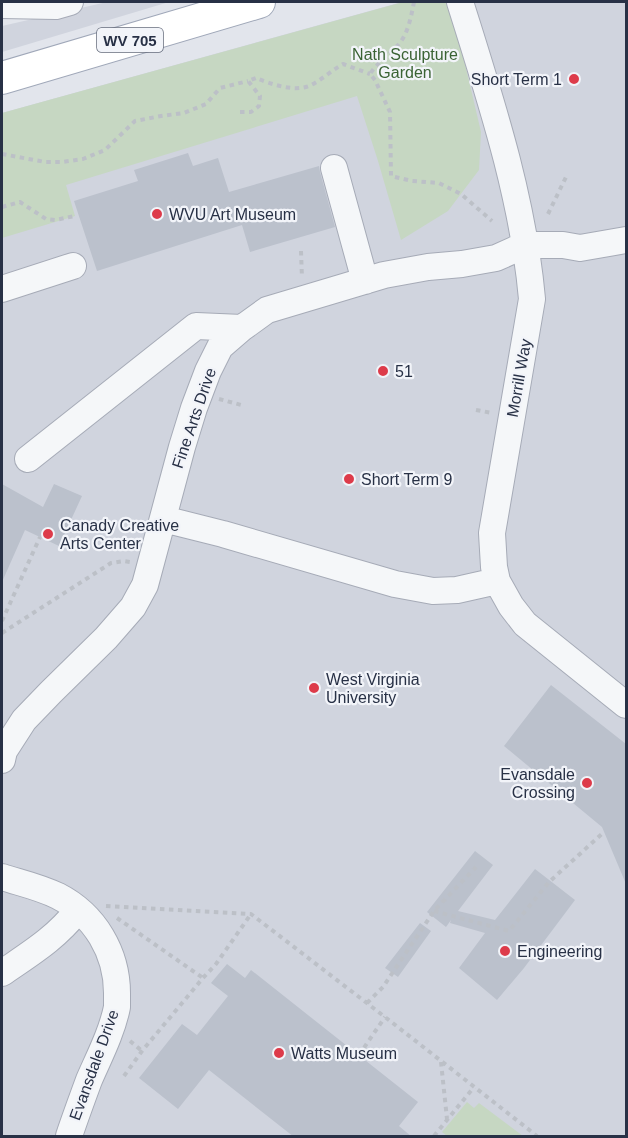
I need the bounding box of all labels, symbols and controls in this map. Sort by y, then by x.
road number: WV 705 [97,28,163,52]
park label: Nath Sculpture Garden [352,46,458,81]
place label: Short Term 1 [471,71,562,88]
marker: Short Term 1 [567,72,581,86]
place label: WVU Art Museum [169,206,296,223]
marker: WVU Art Museum [150,207,164,221]
street label: Morrill Way [504,337,534,419]
place label: 51 [395,363,413,380]
marker: 51 [376,364,390,378]
street label: Fine Arts Drive [169,366,219,470]
place label: Short Term 9 [361,471,452,488]
marker: Short Term 9 [342,472,356,486]
place label: Canady Creative Arts Center [60,517,179,552]
marker: Canady Creative Arts Center [41,527,55,541]
place label: West Virginia University [326,671,420,706]
marker: West Virginia University [307,681,321,695]
place label: Evansdale Crossing [500,766,575,801]
marker: Evansdale Crossing [580,776,594,790]
place label: Engineering [517,943,602,960]
marker: Engineering [498,944,512,958]
street label: Evansdale Drive [66,1007,122,1123]
place label: Watts Museum [291,1045,397,1062]
marker: Watts Museum [272,1046,286,1060]

